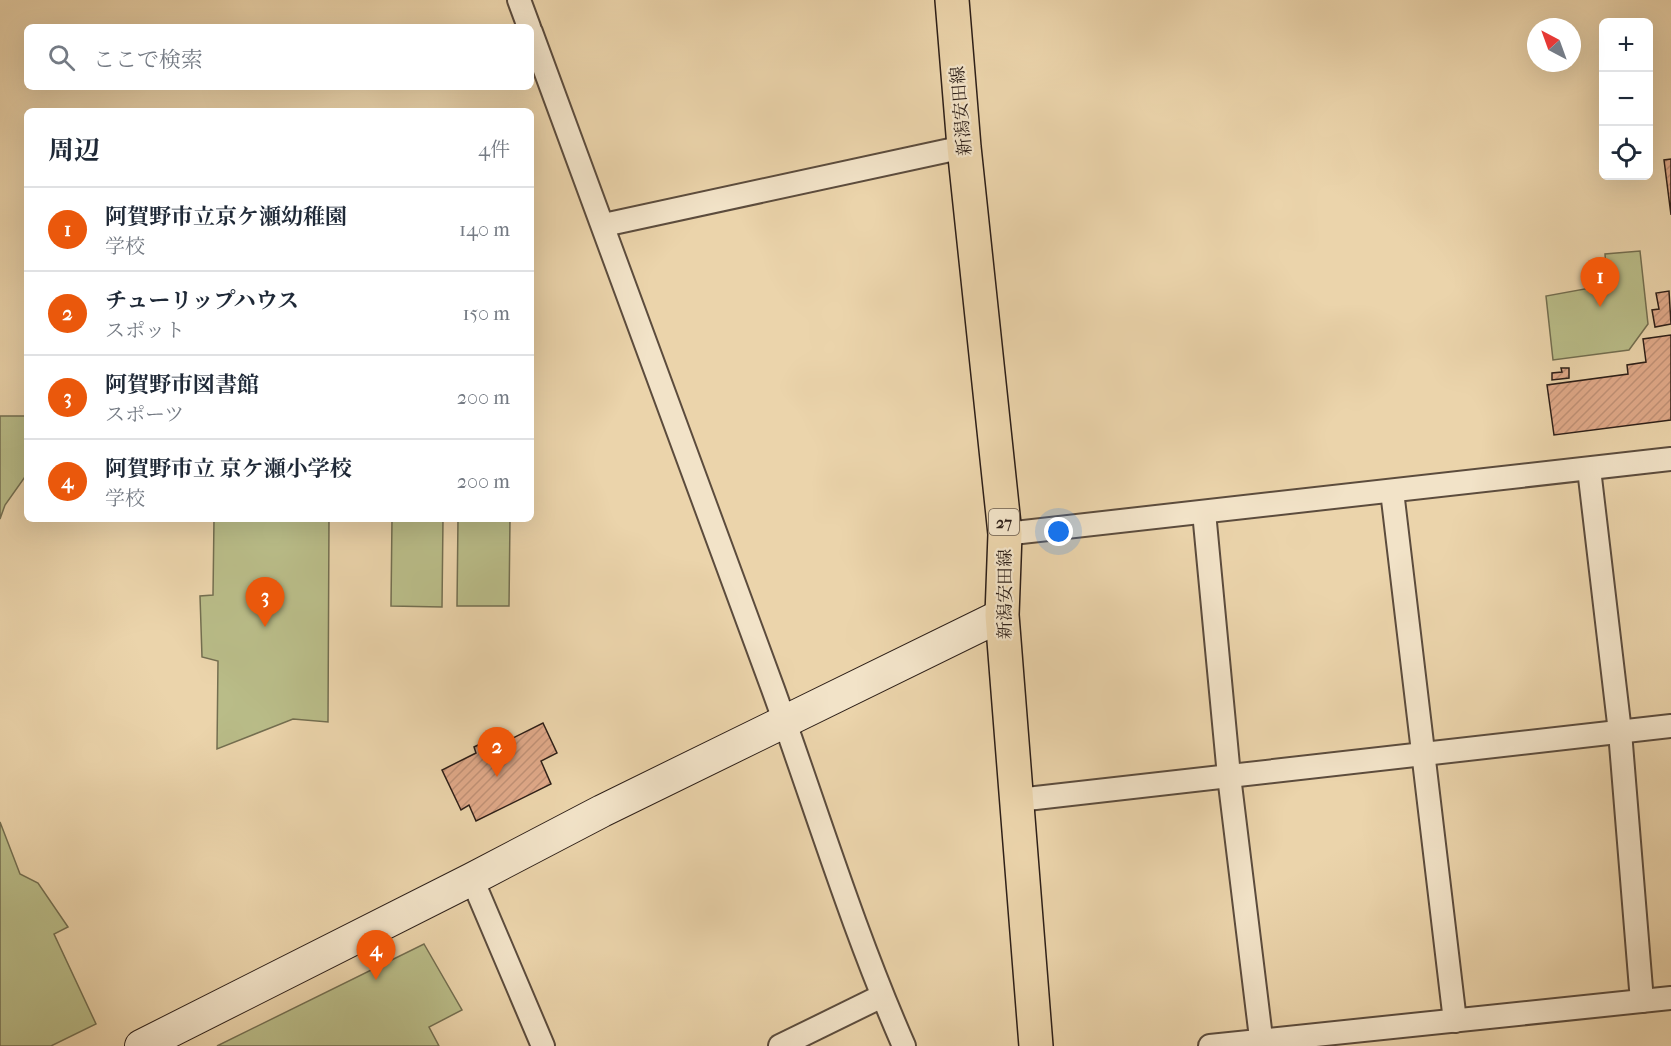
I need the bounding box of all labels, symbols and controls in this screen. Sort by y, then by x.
north arrow [1527,18,1581,72]
map controls [1599,18,1653,180]
button: + [1599,18,1653,72]
search box [24,24,534,90]
icon: search [45,41,78,74]
text: ここで検索 [93,47,203,73]
street label: 新潟安田線 [947,65,976,157]
button: − [1599,72,1653,126]
button: locate [1599,126,1653,180]
text: 周辺 [48,135,100,166]
text: 4件 [478,138,510,161]
text: 阿賀野市立京ケ瀬幼稚園 [105,204,347,230]
text: 1 [64,218,71,241]
text: 140 m [459,218,510,241]
text: 学校 [105,235,145,258]
pin: 1 [1580,258,1620,307]
text: チューリップハウス [105,288,299,314]
text: 2 [62,302,73,325]
text: 150 m [462,302,510,325]
text: スポット [105,319,185,342]
text: 阿賀野市図書館 [105,372,259,398]
text: 3 [63,386,72,409]
text: 200 m [457,386,510,409]
text: スポーツ [105,403,184,426]
text: 阿賀野市立 京ケ瀬小学校 [105,456,352,482]
text: 4 [62,470,73,493]
text: 200 m [457,470,510,493]
text: 学校 [105,487,145,510]
road number: 27 [989,509,1019,535]
your location [1044,517,1073,546]
street label: 新潟安田線 [995,549,1016,639]
pin: 3 [246,578,284,627]
pin: 2 [478,728,516,777]
pin: 4 [356,930,395,980]

